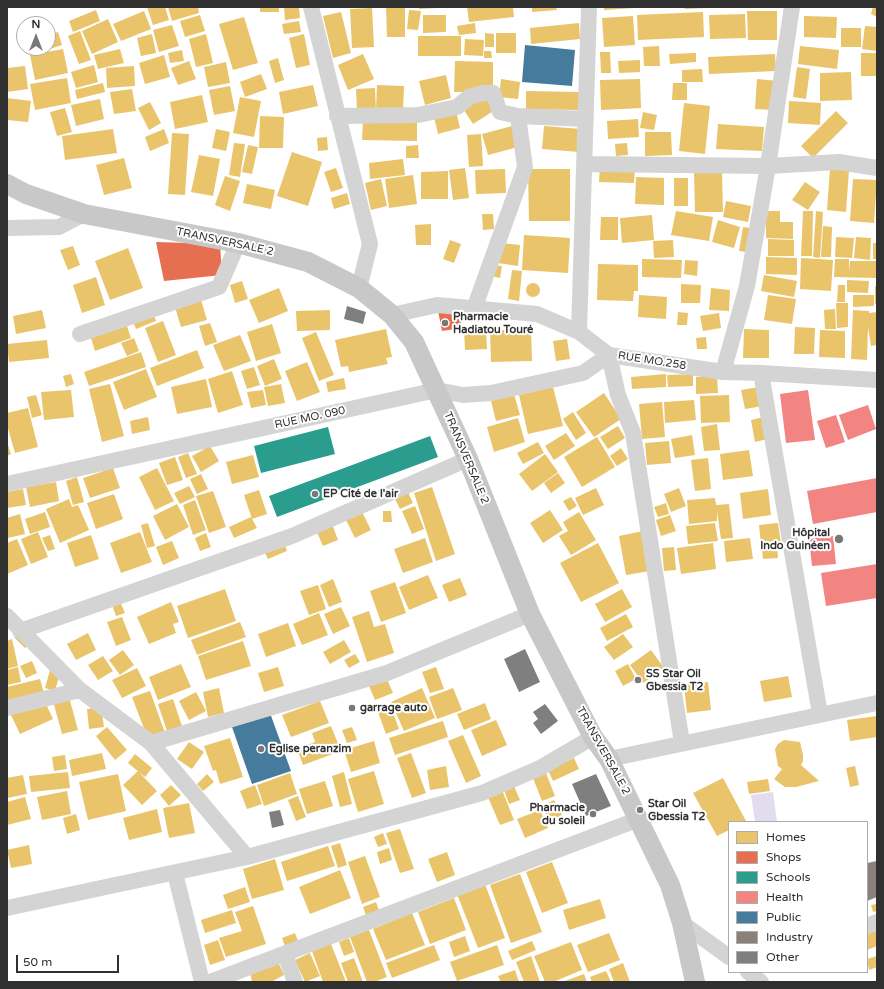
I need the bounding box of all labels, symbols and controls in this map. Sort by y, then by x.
north arrow [16,16,56,56]
text: N [32,18,40,31]
street label: TRANSVERSALE 2 [175,225,275,259]
place label: Pharmacie Hadiatou Touré [453,310,533,336]
marker: Pharmacie Hadiatou Touré [440,318,450,328]
street label: RUE MO.258 [617,349,687,373]
street label: RUE MO. 090 [274,404,346,432]
street label: TRANSVERSALE 2 [441,410,491,506]
place label: EP Cité de l'air [323,487,398,501]
marker: EP Cité de l'air [310,489,320,499]
place label: Hôpital Indo Guinéen [760,526,830,552]
marker: Hôpital Indo Guinéen [833,533,845,545]
place label: SS Star Oil Gbessia T2 [646,667,703,693]
marker: SS Star Oil Gbessia T2 [633,675,643,685]
place label: garrage auto [360,701,427,715]
marker: garrage auto [347,703,357,713]
street label: TRANSVERSALE 2 [573,705,633,797]
place label: Eglise peranzim [269,742,351,756]
marker: Eglise peranzim [256,744,266,754]
place label: Star Oil Gbessia T2 [648,797,705,823]
place label: Pharmacie du soleil [529,801,585,827]
marker: Star Oil Gbessia T2 [635,805,645,815]
marker: Pharmacie du soleil [588,809,598,819]
legend [728,821,868,973]
text: Homes [766,830,806,844]
text: Shops [766,850,801,864]
text: Schools [766,870,810,884]
text: Health [766,890,803,904]
text: Public [766,910,801,924]
text: Industry [766,930,813,944]
scale bar [18,947,121,973]
text: Other [766,950,799,964]
text: 50 m [23,955,52,969]

